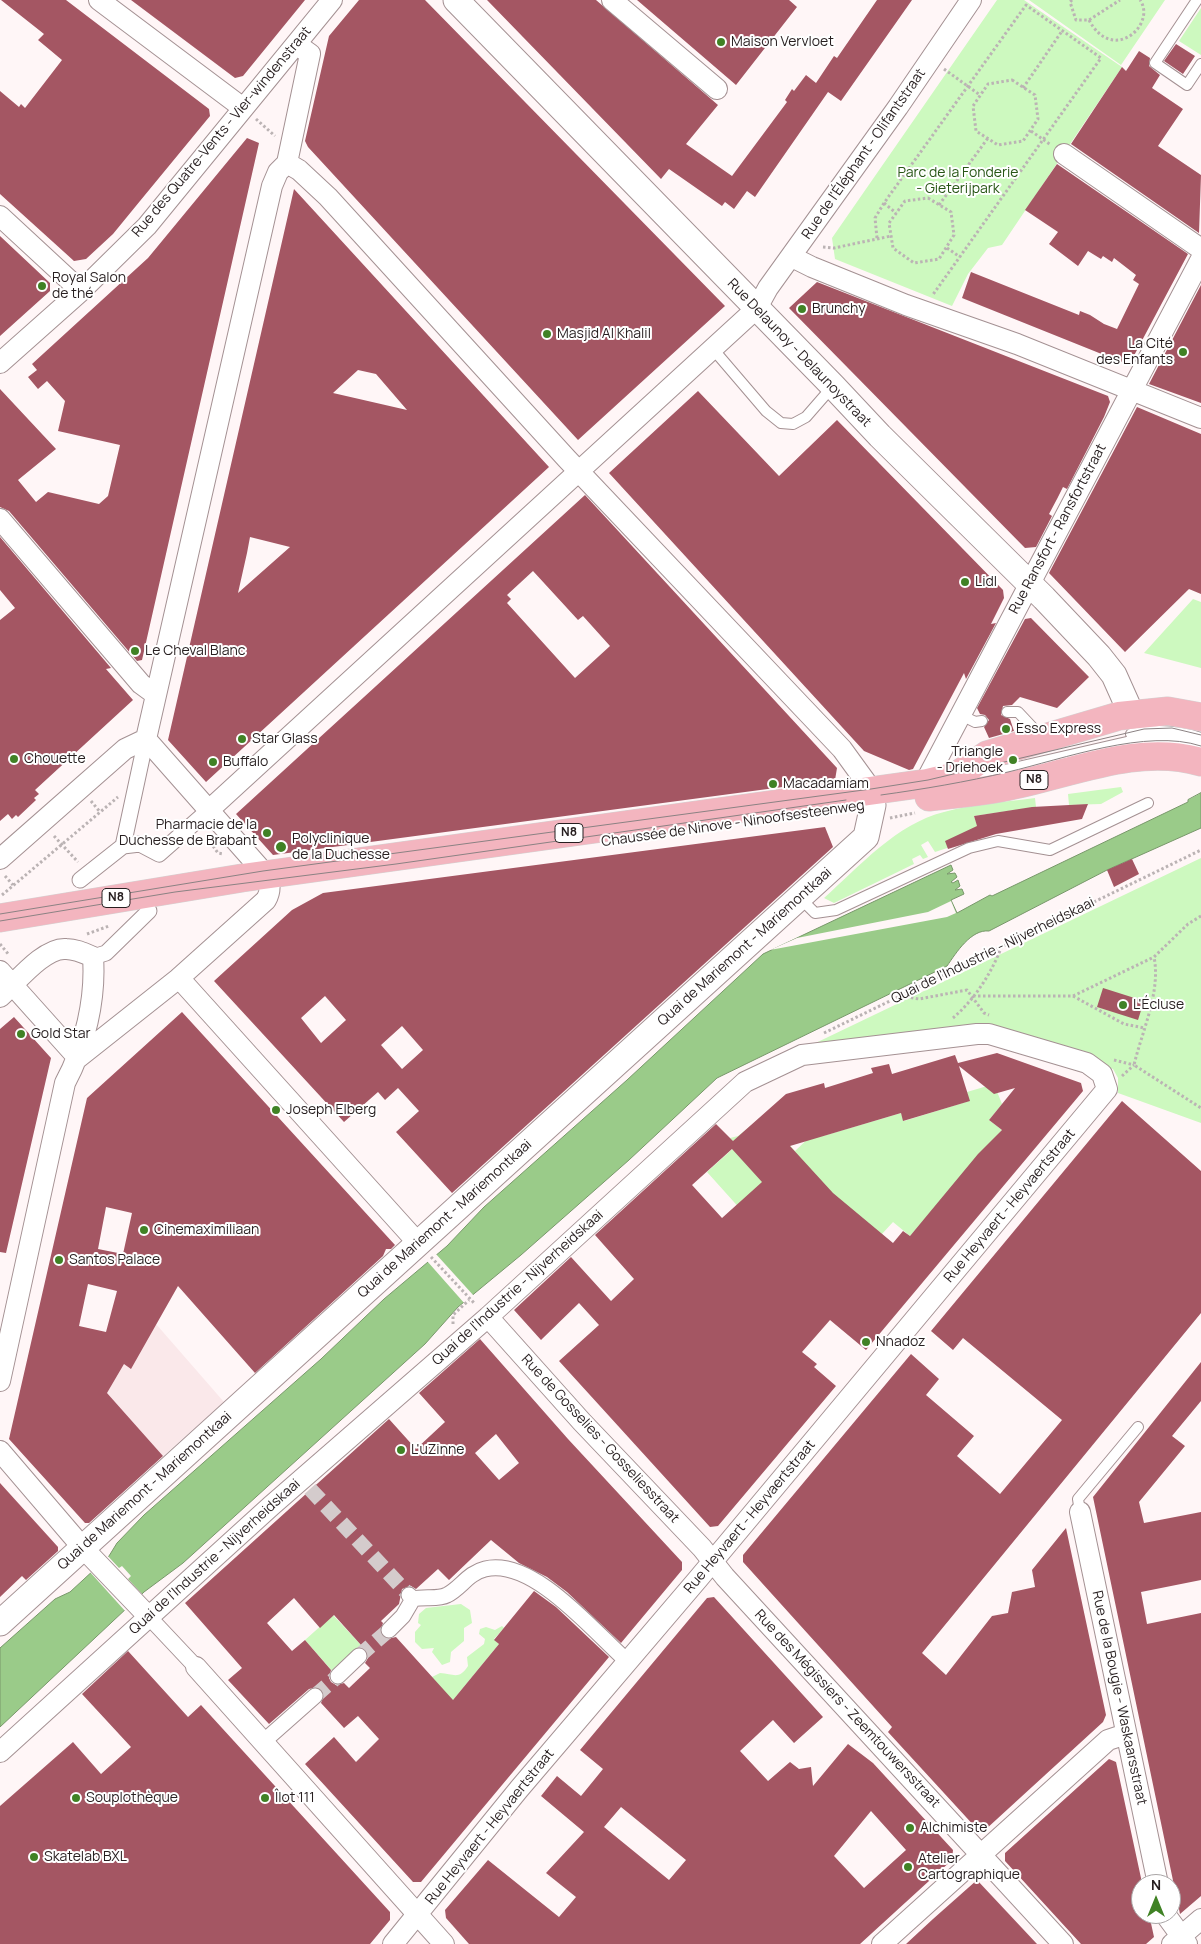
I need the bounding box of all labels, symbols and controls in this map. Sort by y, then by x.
street label: Rue des Quatre-Vents - Vier-windenstraat [129,23,315,241]
place label: Maison Vervloet [731,34,834,50]
marker: Maison Vervloet [715,36,727,48]
street label: Rue de l'Éléphant - Olifantstraat [799,66,929,242]
park label: Parc de la Fonderie - Gieterijpark [898,165,1018,198]
place label: Royal Salon de thé [52,270,126,302]
street label: Rue Delaunoy - Delaunoystraat [724,275,874,431]
marker: Royal Salon de thé [36,280,48,292]
place label: Brunchy [812,301,866,317]
marker: Brunchy [796,303,808,315]
place label: Masjid Al Khalil [557,326,651,342]
marker: Masjid Al Khalil [541,328,553,340]
place label: La Cité des Enfants [1096,336,1173,368]
marker: La Cité des Enfants [1177,346,1189,358]
street label: Rue Ransfort - Ransfortstraat [1006,441,1110,617]
place label: Lidl [975,574,997,590]
marker: Lidl [959,576,971,588]
place label: Le Cheval Blanc [145,643,246,659]
marker: Le Cheval Blanc [129,645,141,657]
place label: Esso Express [1016,721,1101,737]
marker: Esso Express [1000,723,1012,735]
place label: Star Glass [252,731,317,747]
marker: Star Glass [236,733,248,745]
place label: Triangle - Driehoek [937,744,1003,776]
place label: Chouette [24,751,86,767]
marker: Chouette [8,753,20,765]
place label: Buffalo [223,754,268,770]
marker: Triangle - Driehoek [1007,754,1019,766]
marker: Buffalo [207,756,219,768]
road number: N8 [1020,770,1048,790]
place label: Macadamiam [783,776,869,792]
marker: Macadamiam [767,778,779,790]
street label: Chaussée de Ninove - Ninoofsesteenweg [600,797,866,851]
place label: Pharmacie de la Duchesse de Brabant [119,817,257,850]
road number: N8 [555,824,583,842]
marker: Pharmacie de la Duchesse de Brabant [261,827,273,839]
place label: Polyclinique de la Duchesse [292,831,390,864]
marker: Polyclinique de la Duchesse [274,840,288,854]
street label: Quai de Mariemont - Mariemontkaai [654,864,836,1030]
road number: N8 [102,888,130,908]
street label: Quai de l'Industrie - Nijverheidskaai [889,894,1097,1008]
place label: L'Écluse [1133,997,1184,1013]
marker: L'Écluse [1117,999,1129,1011]
place label: Gold Star [31,1026,91,1042]
marker: Gold Star [15,1028,27,1040]
place label: Joseph Elberg [286,1102,376,1118]
marker: Joseph Elberg [270,1104,282,1116]
street label: Rue Heyvaert - Heyvaertstraat [941,1126,1079,1286]
street label: Quai de Mariemont - Mariemontkaai [354,1136,536,1302]
street label: Quai de l'Industrie - Nijverheidskaai [429,1207,607,1369]
place label: Cinemaximiliaan [154,1222,259,1238]
marker: Cinemaximiliaan [138,1224,150,1236]
place label: Santos Palace [69,1252,160,1268]
marker: Santos Palace [53,1254,65,1266]
place label: Nnadoz [876,1334,925,1350]
marker: Nnadoz [860,1336,872,1348]
street label: Rue de Gosselies - Gosseliesstraat [518,1351,682,1527]
street label: Quai de Mariemont - Mariemontkaai [54,1408,236,1574]
street label: Rue Heyvaert - Heyvaertstraat [681,1437,819,1597]
place label: L'uZinne [411,1442,464,1458]
marker: L'uZinne [395,1444,407,1456]
street label: Quai de l'Industrie - Nijverheidskaai [126,1476,304,1638]
street label: Rue de la Bougie - Waskaarsstraat [1088,1589,1150,1807]
street label: Rue des Mégissiers - Zeemtouwersstraat [751,1607,943,1811]
street label: Rue Heyvaert - Heyvaertstraat [422,1746,558,1908]
place label: Souplothèque [86,1790,178,1806]
place label: Îlot 111 [275,1790,315,1806]
marker: Souplothèque [70,1792,82,1804]
marker: Îlot 111 [259,1792,271,1804]
place label: Alchimiste [920,1820,987,1836]
marker: Alchimiste [904,1822,916,1834]
place label: Skatelab BXL [44,1849,127,1865]
marker: Skatelab BXL [28,1851,40,1863]
place label: Atelier Cartographique [918,1851,1020,1884]
marker: Atelier Cartographique [902,1861,914,1873]
north arrow [1131,1874,1181,1924]
text: N [1151,1875,1161,1894]

